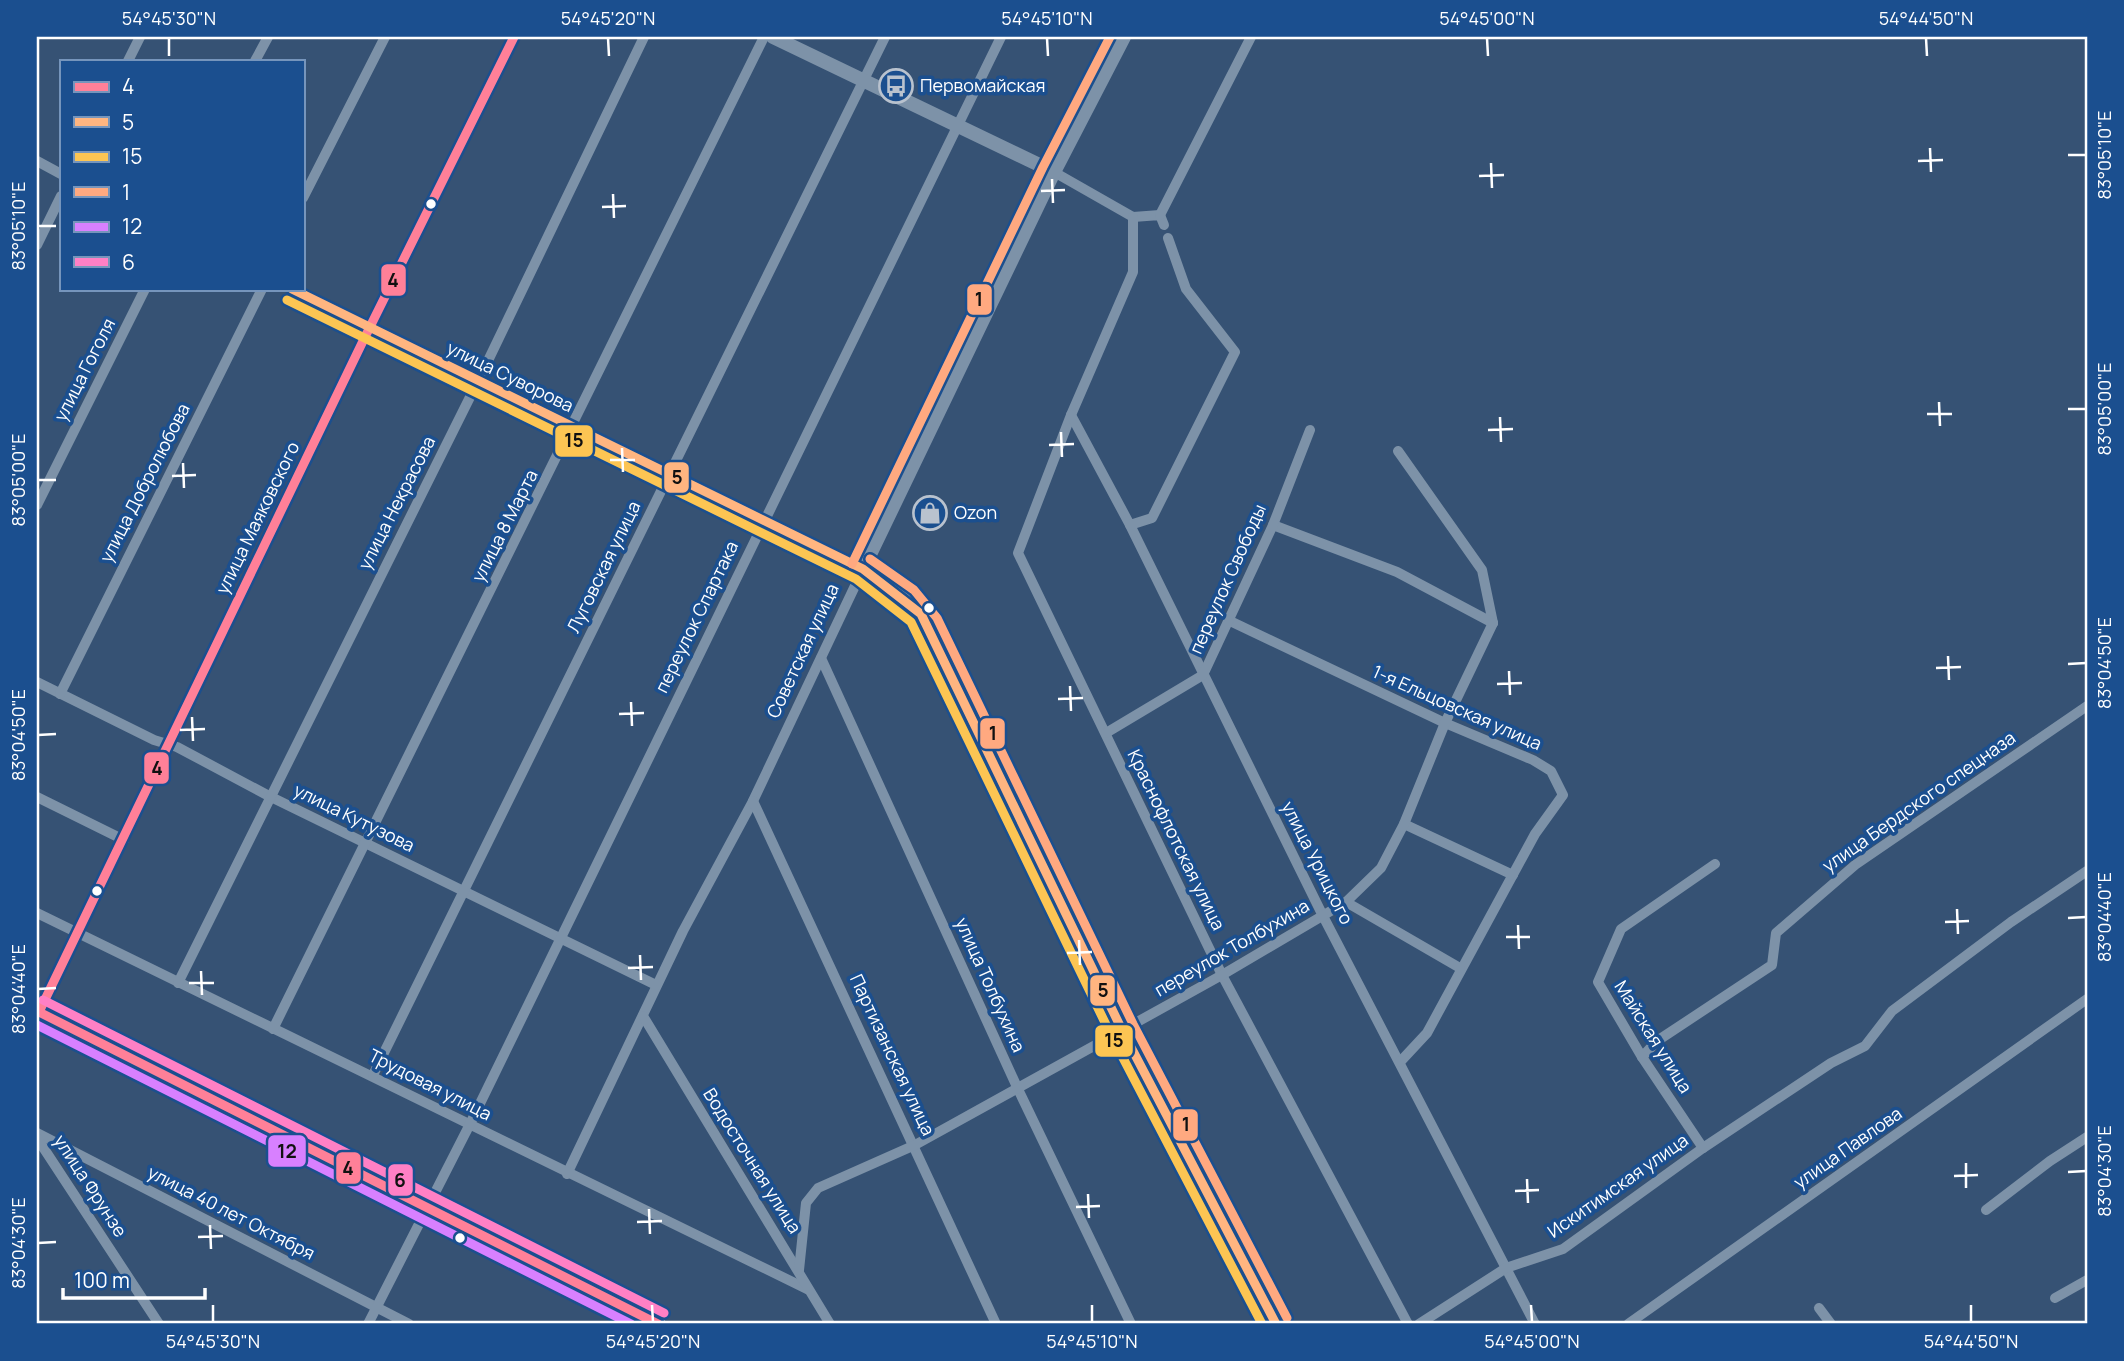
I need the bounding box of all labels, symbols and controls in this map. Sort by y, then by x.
text: 54°45'30"N [122,6,216,30]
text: 54°45'20"N [561,6,655,30]
text: 54°45'10"N [1001,6,1093,30]
text: 54°45'00"N [1439,6,1535,30]
text: 54°44'50"N [1879,6,1973,30]
legend [60,60,304,290]
bus stop icon: Первомайская [877,67,915,105]
text: 4 [122,72,134,100]
place label: Первомайская [920,73,1045,97]
text: 5 [122,108,134,136]
text: 83°05'10"E [2092,110,2116,200]
text: 15 [122,142,142,170]
text: 1 [122,178,130,206]
text: 83°05'10"E [6,181,30,271]
unlabelled marker [424,197,438,211]
text: 12 [122,212,142,240]
text: 6 [122,248,135,276]
line badge: 4 [380,263,407,297]
text: 4 [387,267,399,293]
line badge: 1 [966,283,993,316]
text: 1 [975,286,983,312]
street label: улица Гоголя [48,314,120,425]
street label: улица Суворова [443,335,578,417]
text: 83°05'00"E [2092,363,2116,456]
street label: улица Добролюбова [94,399,195,566]
line badge: 15 [554,424,594,458]
text: 15 [564,427,584,453]
street label: улица Некрасова [352,432,440,573]
text: 83°05'00"E [6,434,30,527]
street label: улица Маяковского [210,437,304,598]
line badge: 5 [663,461,690,494]
text: 5 [671,464,683,490]
street label: улица 8 Марта [465,465,543,586]
shop icon: Ozon [911,494,949,532]
street label: Луговская улица [561,497,645,636]
place label: Ozon [954,500,997,524]
street label: переулок Свободы [1183,500,1271,657]
street label: переулок Спартака [649,537,743,696]
street label: Советская улица [760,579,844,722]
unlabelled marker [922,601,936,615]
text: 83°04'50"E [2092,617,2116,709]
street label: 1-я Ельцовская улица [1369,659,1546,755]
text: 83°04'50"E [6,689,30,781]
line badge: 1 [979,717,1006,750]
text: 1 [989,720,997,746]
street label: улица Бердского спецназа [1817,725,2020,877]
street label: Краснофлотская улица [1123,745,1231,934]
line badge: 4 [143,751,170,785]
text: 4 [151,755,163,781]
street label: улица Кутузова [290,777,419,857]
street label: улица Урицкого [1277,797,1359,928]
text: 83°04'40"E [2092,872,2116,962]
unlabelled marker [90,884,104,898]
street label: переулок Толбухина [1150,893,1313,1001]
street label: улица Толбухина [951,914,1031,1056]
text: 83°04'40"E [6,944,30,1034]
street label: Партизанская улица [845,970,941,1139]
line badge: 5 [1089,974,1116,1007]
street label: Майская улица [1610,976,1698,1097]
text: 5 [1097,977,1109,1003]
line badge: 15 [1094,1024,1134,1058]
text: 15 [1104,1027,1124,1053]
street label: Трудовая улица [365,1043,496,1125]
street label: Водосточная улица [698,1083,807,1238]
street label: улица Павлова [1788,1101,1906,1193]
line badge: 1 [1172,1108,1199,1142]
text: 1 [1182,1111,1190,1137]
text: 83°04'30"E [2092,1125,2116,1217]
street label: Искитимская улица [1542,1128,1693,1243]
street label: улица Фрунзе [49,1130,133,1241]
line badge: 12 [267,1134,307,1168]
text: 12 [277,1138,297,1164]
line badge: 4 [335,1151,362,1185]
text: 4 [342,1155,354,1181]
street label: улица 40 лет Октября [144,1159,319,1265]
line badge: 6 [387,1163,414,1197]
text: 6 [394,1167,406,1193]
text: 83°04'30"E [6,1197,30,1289]
unlabelled marker [453,1231,467,1245]
scale bar [63,1256,205,1300]
text: 100 m [74,1266,130,1294]
text: 54°45'30"N [166,1329,260,1353]
text: 54°45'20"N [606,1329,700,1353]
text: 54°45'10"N [1046,1329,1138,1353]
text: 54°45'00"N [1484,1329,1580,1353]
text: 54°44'50"N [1924,1329,2018,1353]

